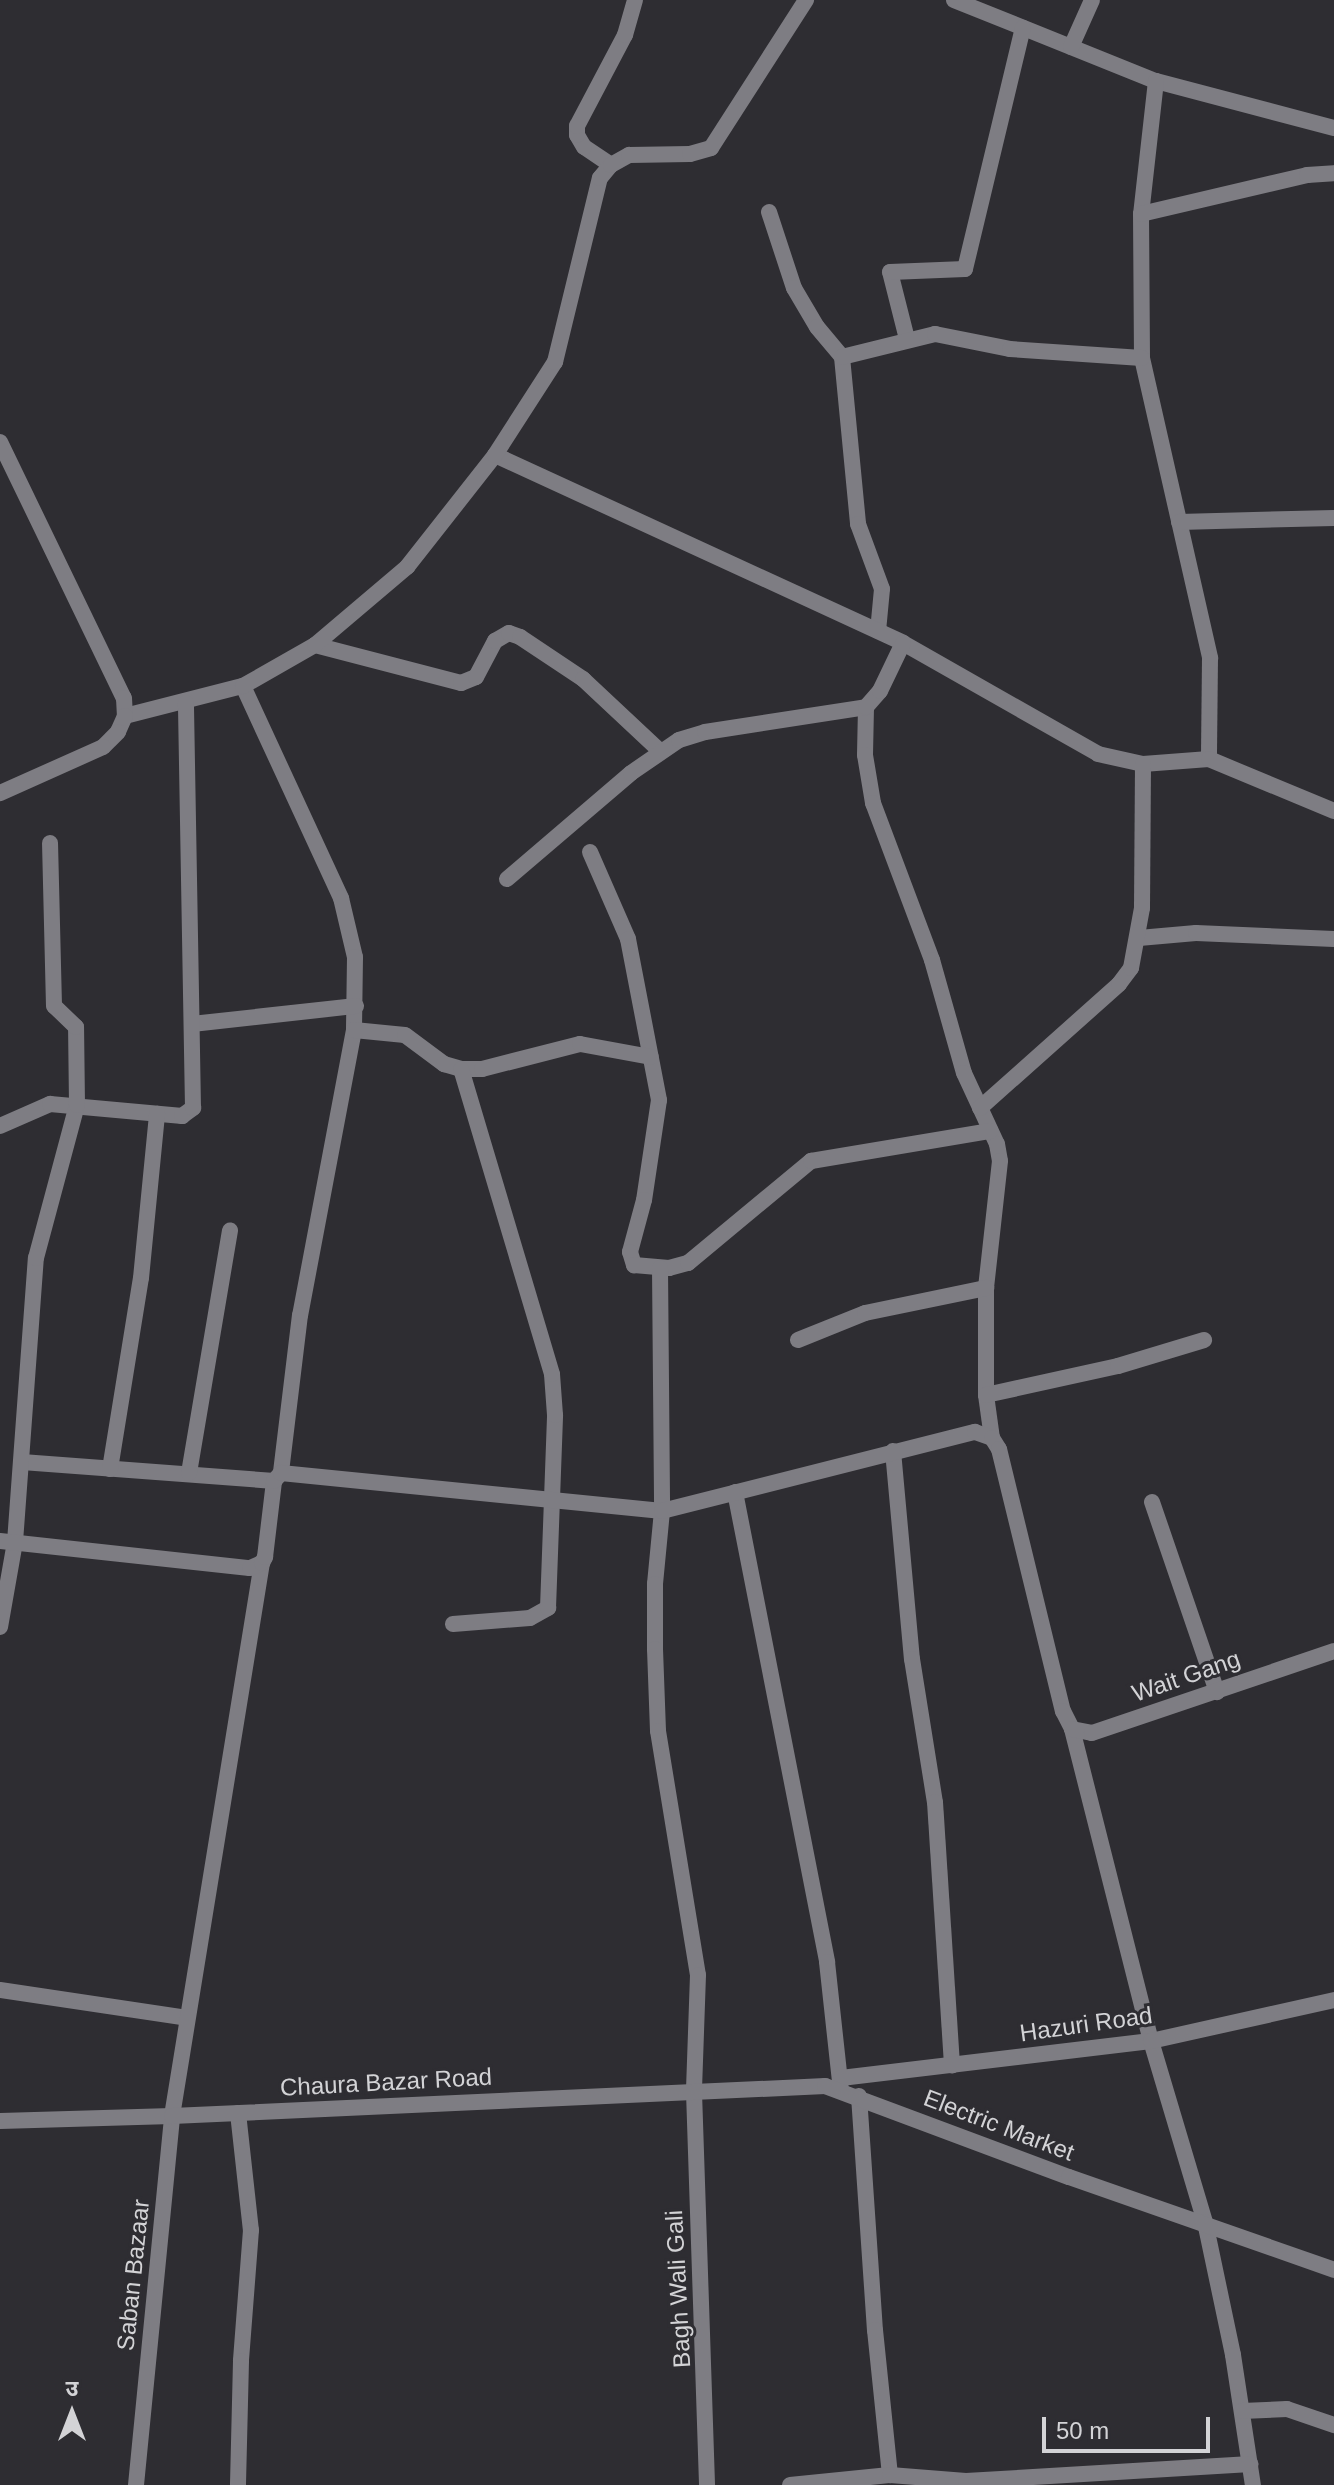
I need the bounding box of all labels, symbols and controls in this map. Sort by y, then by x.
street label: Wait Gang [1128,1644,1244,1708]
street label: Hazuri Road [1018,2000,1154,2048]
street label: Chaura Bazar Road [279,2062,493,2102]
street label: Electric Market [920,2083,1078,2167]
street label: Saban Bazaar [111,2198,155,2352]
street label: Bagh Wali Gali [659,2209,697,2369]
north arrow [32,2373,112,2453]
text: उ [66,2376,78,2401]
scale bar [1046,2401,1214,2451]
text: 50 m [1056,2417,1109,2444]

